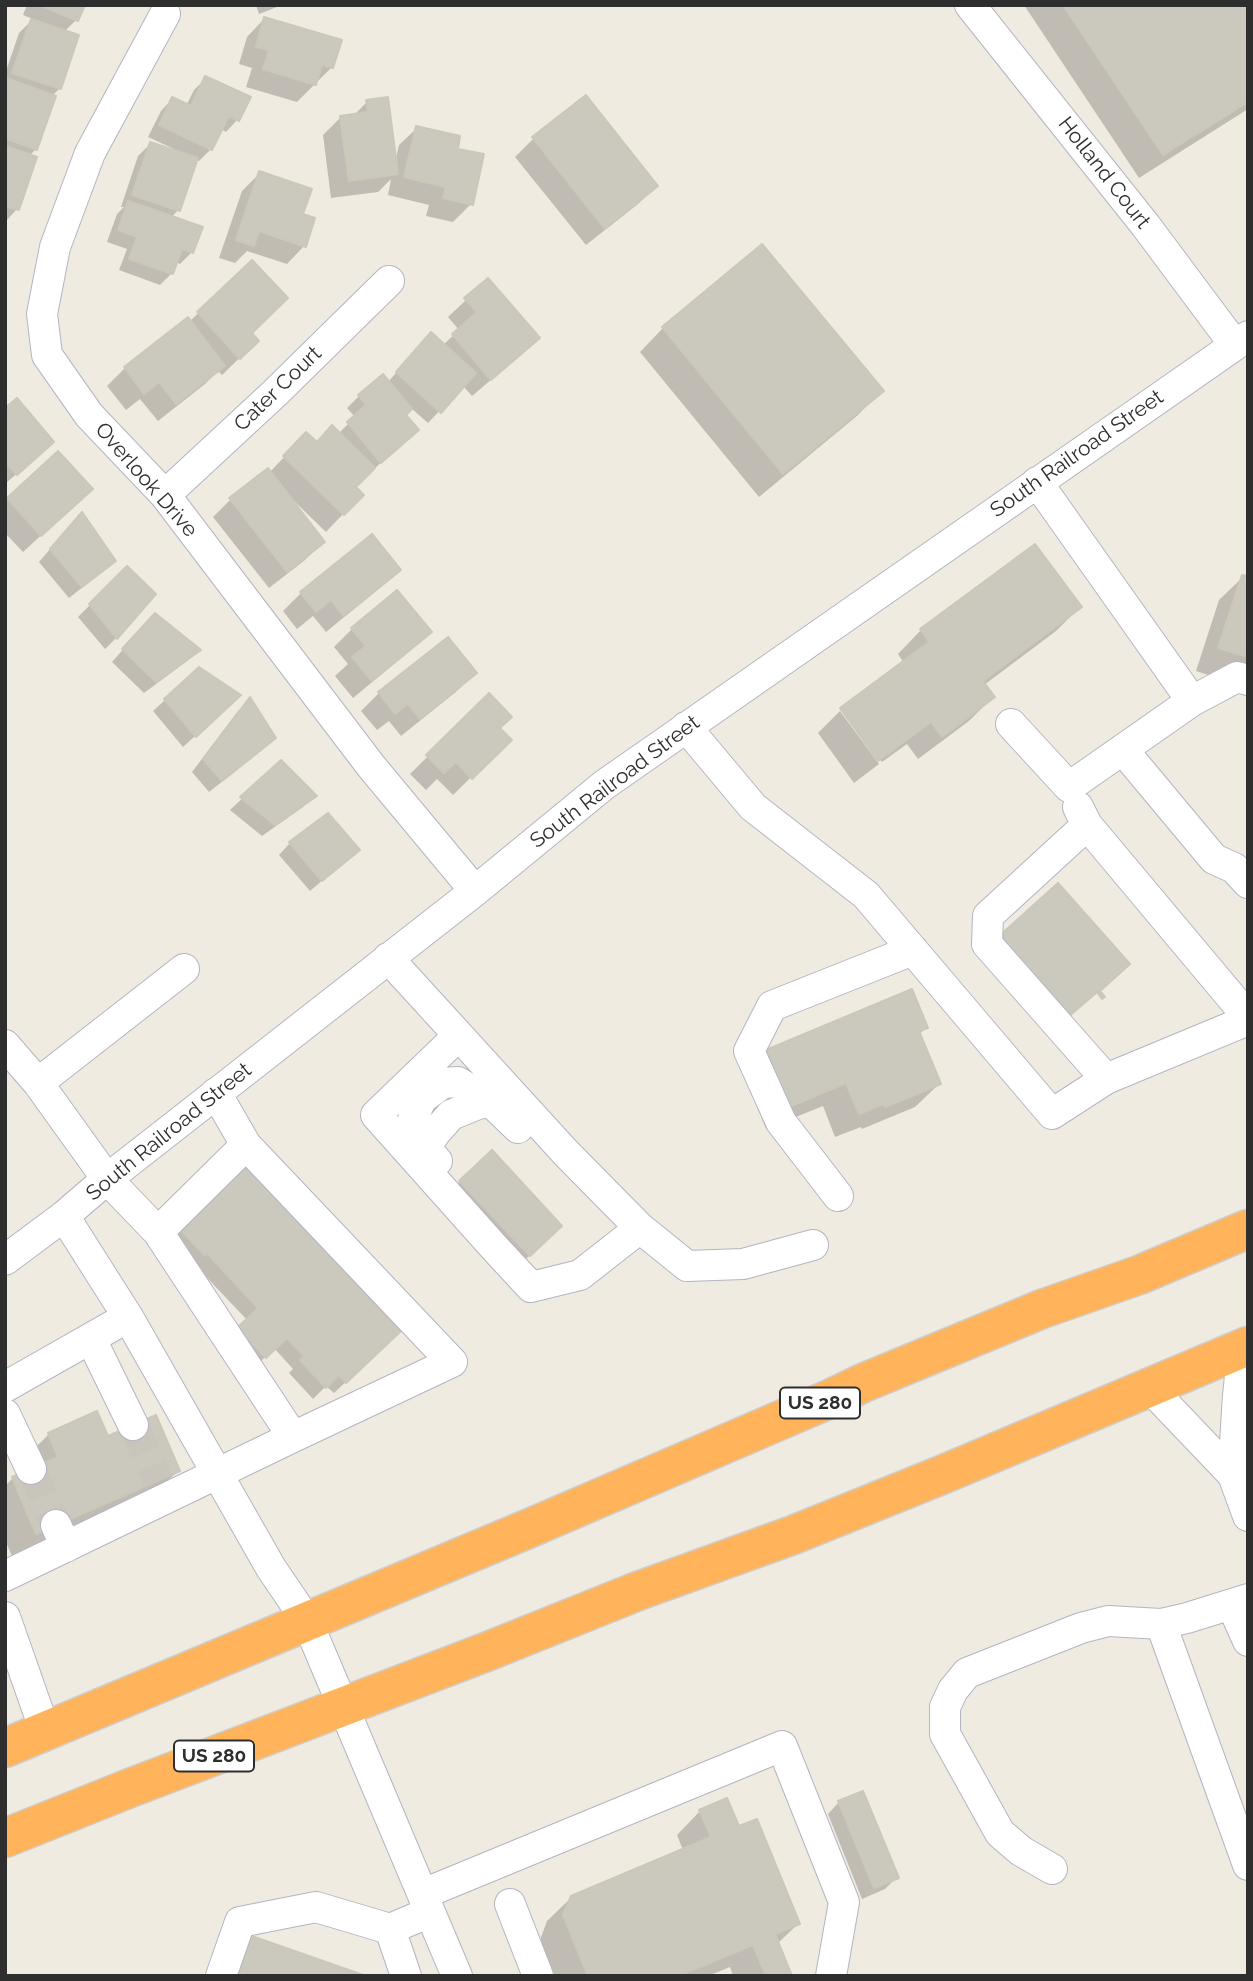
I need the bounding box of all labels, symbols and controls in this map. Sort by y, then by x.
street label: Holland Court [1052,112,1156,234]
street label: Cater Court [229,341,327,437]
street label: South Railroad Street [986,385,1168,523]
street label: Overlook Drive [89,418,203,542]
street label: South Railroad Street [525,710,705,854]
street label: South Railroad Street [81,1058,257,1206]
road number: US 280 [780,1387,860,1418]
road number: US 280 [174,1740,254,1772]

